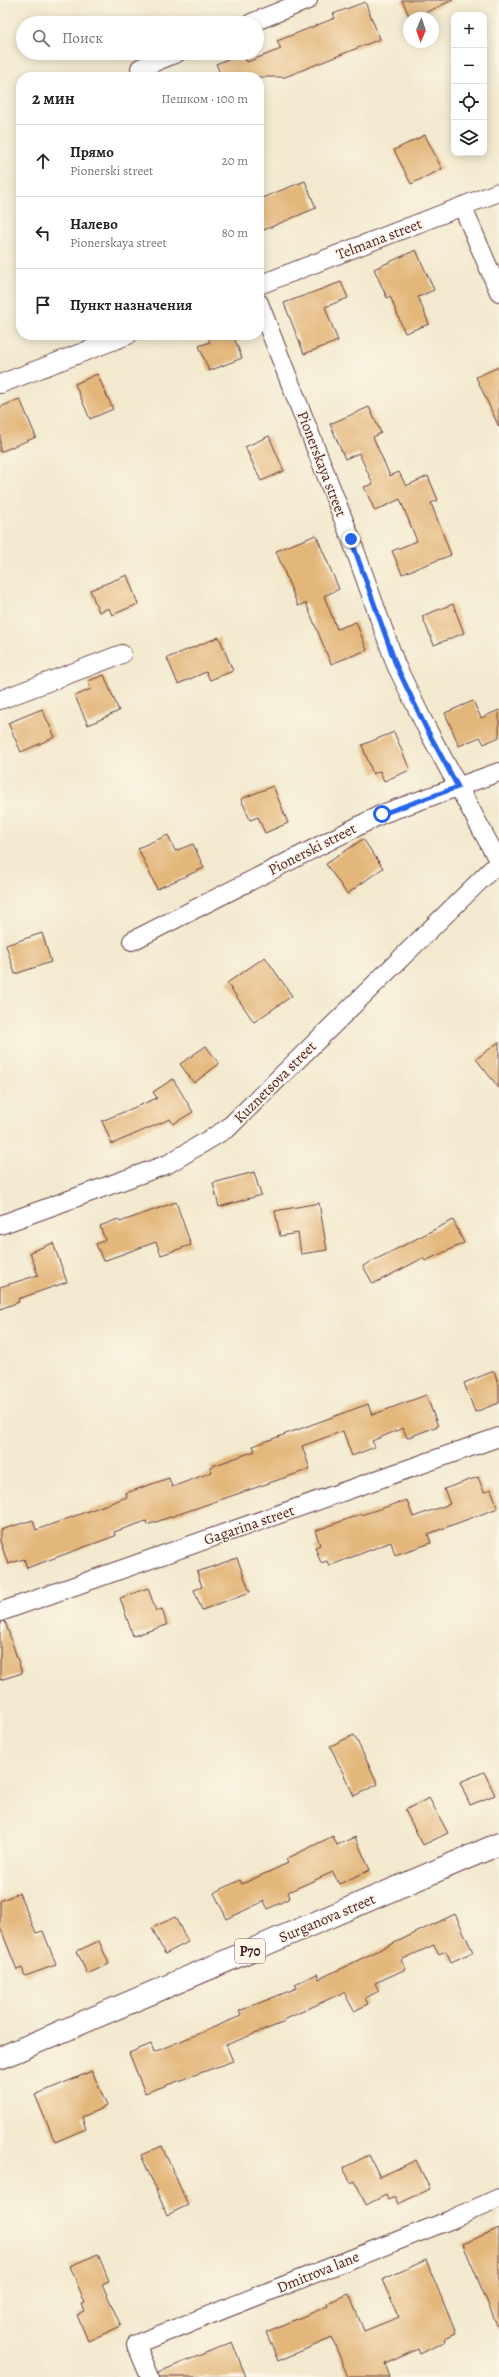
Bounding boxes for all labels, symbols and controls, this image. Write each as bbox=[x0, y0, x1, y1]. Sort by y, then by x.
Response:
north arrow bbox=[403, 12, 439, 48]
map controls bbox=[451, 12, 487, 156]
button: + bbox=[451, 12, 487, 48]
search box bbox=[16, 16, 264, 60]
icon: search bbox=[30, 27, 52, 49]
text: Поиск bbox=[62, 28, 103, 48]
button: − bbox=[451, 48, 487, 84]
button: locate bbox=[451, 84, 487, 120]
text: 2 мин bbox=[32, 87, 75, 110]
text: Пешком · 100 m bbox=[161, 90, 248, 107]
button: layers bbox=[451, 120, 487, 156]
text: Прямо bbox=[70, 142, 114, 162]
icon: ahead bbox=[32, 150, 54, 172]
text: 20 m bbox=[222, 152, 248, 169]
text: Pionerski street bbox=[70, 162, 153, 179]
street label: Telmana street bbox=[333, 213, 425, 265]
text: Налево bbox=[70, 214, 118, 234]
icon: left bbox=[32, 222, 54, 244]
text: 80 m bbox=[221, 224, 248, 241]
text: Pionerskaya street bbox=[70, 234, 167, 251]
icon: arrive bbox=[32, 294, 54, 316]
text: Пункт назначения bbox=[70, 295, 192, 315]
street label: Pionerskaya street bbox=[293, 408, 351, 520]
route end bbox=[342, 530, 360, 548]
route start bbox=[373, 805, 391, 823]
street label: Pionerski street bbox=[265, 818, 359, 880]
street label: Kuznetsova street bbox=[230, 1036, 321, 1127]
street label: Gagarina street bbox=[201, 1500, 297, 1550]
street label: Surganova street bbox=[276, 1889, 378, 1947]
road number: Р70 bbox=[235, 1939, 265, 1963]
street label: Dmitrova lane bbox=[274, 2246, 362, 2298]

